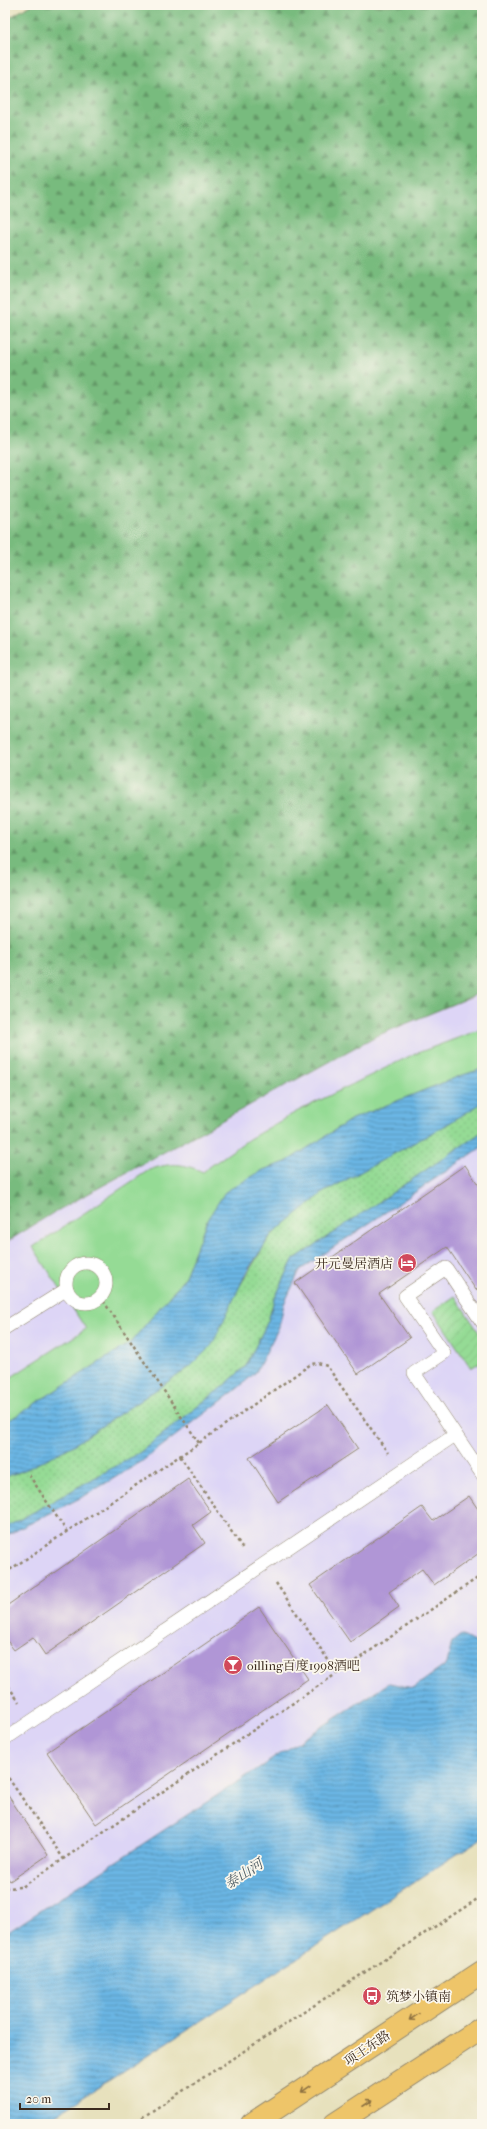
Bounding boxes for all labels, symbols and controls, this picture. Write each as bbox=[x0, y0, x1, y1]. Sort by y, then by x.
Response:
hotel icon: 开元曼居酒店 bbox=[396, 1252, 418, 1274]
place label: 开元曼居酒店 bbox=[315, 1256, 393, 1271]
bar icon: oilling百度1998酒吧 bbox=[222, 1654, 244, 1676]
place label: oilling百度1998酒吧 bbox=[247, 1658, 360, 1673]
water label: 泰山河 bbox=[222, 1854, 269, 1893]
bus stop icon: 筑梦小镇南 bbox=[361, 1985, 383, 2007]
place label: 筑梦小镇南 bbox=[386, 1989, 451, 2004]
one-way arrow bbox=[409, 2013, 420, 2021]
street label: 项王东路 bbox=[341, 2027, 393, 2069]
scale bar bbox=[20, 2085, 109, 2111]
one-way arrow bbox=[300, 2085, 312, 2093]
text: 20 m bbox=[26, 2092, 51, 2106]
one-way arrow bbox=[362, 2098, 373, 2107]

